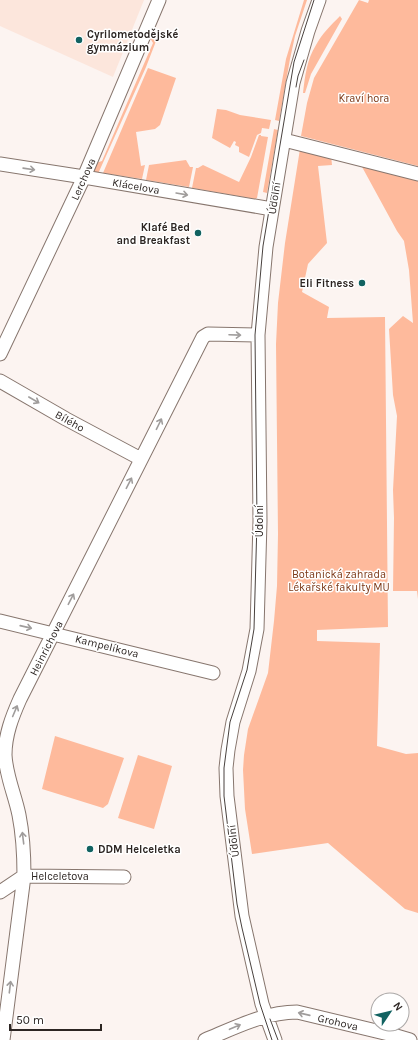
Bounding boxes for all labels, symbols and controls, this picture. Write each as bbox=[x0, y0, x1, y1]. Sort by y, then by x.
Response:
place label: Cyrilometodějské gymnázium bbox=[87, 28, 178, 54]
marker: Cyrilometodějské gymnázium bbox=[74, 35, 84, 45]
park label: Kraví hora bbox=[339, 92, 389, 105]
street label: Lerchova bbox=[68, 156, 98, 202]
one-way arrow bbox=[23, 165, 36, 173]
street label: Klácelova bbox=[111, 176, 161, 197]
street label: Údolní bbox=[264, 180, 284, 215]
one-way arrow bbox=[175, 190, 188, 198]
place label: Klafé Bed and Breakfast bbox=[116, 221, 191, 247]
marker: Klafé Bed and Breakfast bbox=[193, 228, 203, 238]
place label: Eli Fitness bbox=[300, 277, 354, 290]
marker: Eli Fitness bbox=[357, 278, 367, 288]
one-way arrow bbox=[228, 331, 241, 338]
one-way arrow bbox=[28, 397, 40, 405]
street label: Bílého bbox=[53, 408, 87, 435]
one-way arrow bbox=[156, 418, 163, 430]
one-way arrow bbox=[126, 477, 133, 489]
street label: Údolní bbox=[251, 504, 266, 537]
park label: Botanická zahrada Lékařské fakulty MU bbox=[288, 568, 390, 594]
one-way arrow bbox=[67, 593, 75, 605]
street label: Heinrichova bbox=[27, 619, 66, 678]
one-way arrow bbox=[20, 623, 33, 631]
street label: Kampelíkova bbox=[74, 632, 140, 661]
one-way arrow bbox=[12, 706, 19, 718]
street label: Údolní bbox=[223, 823, 242, 858]
one-way arrow bbox=[19, 832, 26, 845]
place label: DDM Helceletka bbox=[98, 843, 181, 856]
marker: DDM Helceletka bbox=[85, 844, 95, 854]
street label: Helceletova bbox=[31, 870, 89, 883]
one-way arrow bbox=[6, 981, 14, 994]
north arrow bbox=[370, 992, 410, 1032]
text: N bbox=[390, 1000, 405, 1014]
scale bar bbox=[10, 1006, 101, 1032]
one-way arrow bbox=[298, 1009, 311, 1017]
street label: Grohova bbox=[316, 1012, 359, 1033]
text: 50 m bbox=[16, 1013, 44, 1027]
one-way arrow bbox=[229, 1023, 241, 1031]

